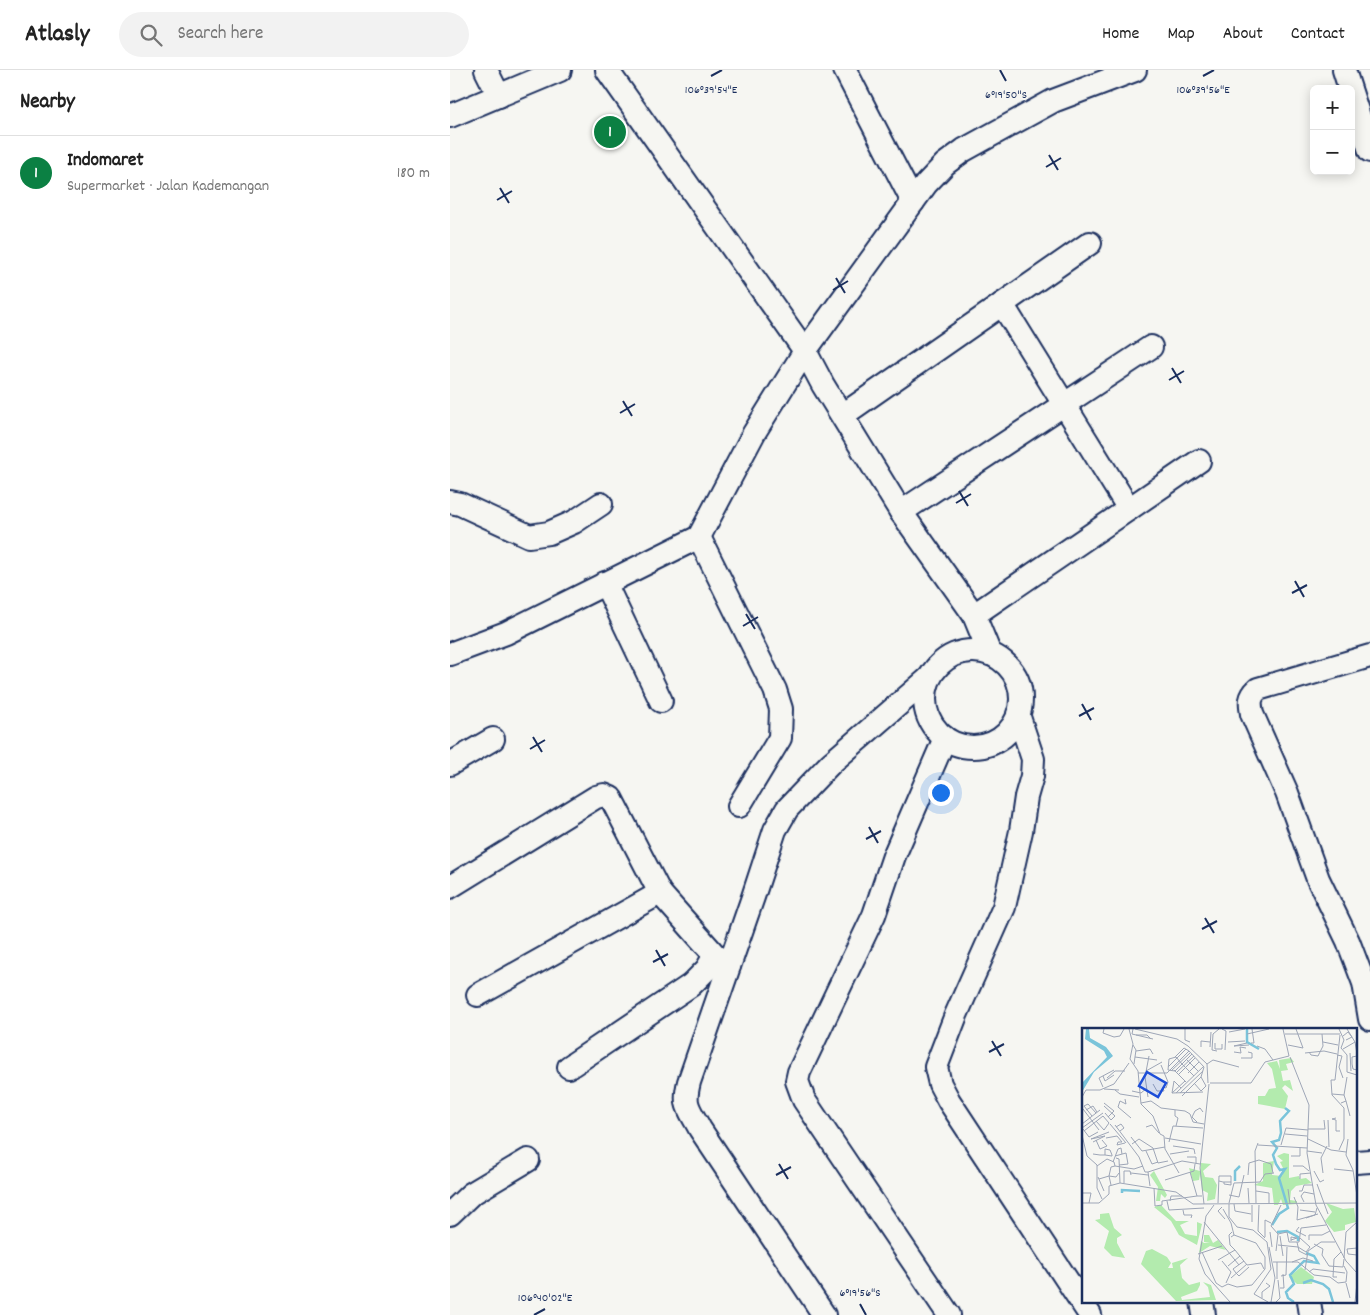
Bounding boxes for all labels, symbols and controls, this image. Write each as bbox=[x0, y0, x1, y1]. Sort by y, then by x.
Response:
search box bbox=[119, 12, 469, 57]
text: Atlasly bbox=[25, 18, 89, 52]
icon: search bbox=[137, 21, 165, 49]
text: Search here bbox=[177, 21, 263, 48]
text: Home bbox=[1102, 22, 1139, 47]
text: Map bbox=[1167, 22, 1195, 47]
text: About bbox=[1223, 22, 1263, 47]
text: Contact bbox=[1291, 22, 1345, 47]
text: 106°39'54"E bbox=[685, 82, 738, 99]
text: 106°39'56"E bbox=[1176, 82, 1230, 99]
map controls bbox=[1310, 85, 1355, 175]
button: + bbox=[1310, 85, 1355, 130]
text: 6°19'50"S bbox=[985, 87, 1027, 104]
text: Nearby bbox=[20, 88, 75, 118]
pin: 1 bbox=[594, 113, 626, 151]
button: − bbox=[1310, 130, 1355, 175]
text: Indomaret bbox=[67, 148, 143, 175]
text: 1 bbox=[34, 162, 38, 185]
text: 180 m bbox=[397, 162, 430, 185]
text: Supermarket · Jalan Kademangan bbox=[67, 175, 269, 198]
your location bbox=[928, 780, 954, 806]
inset map bbox=[1082, 1028, 1358, 1302]
text: 6°19'56"S bbox=[839, 1285, 881, 1302]
text: 106°40'02"E bbox=[518, 1290, 573, 1307]

